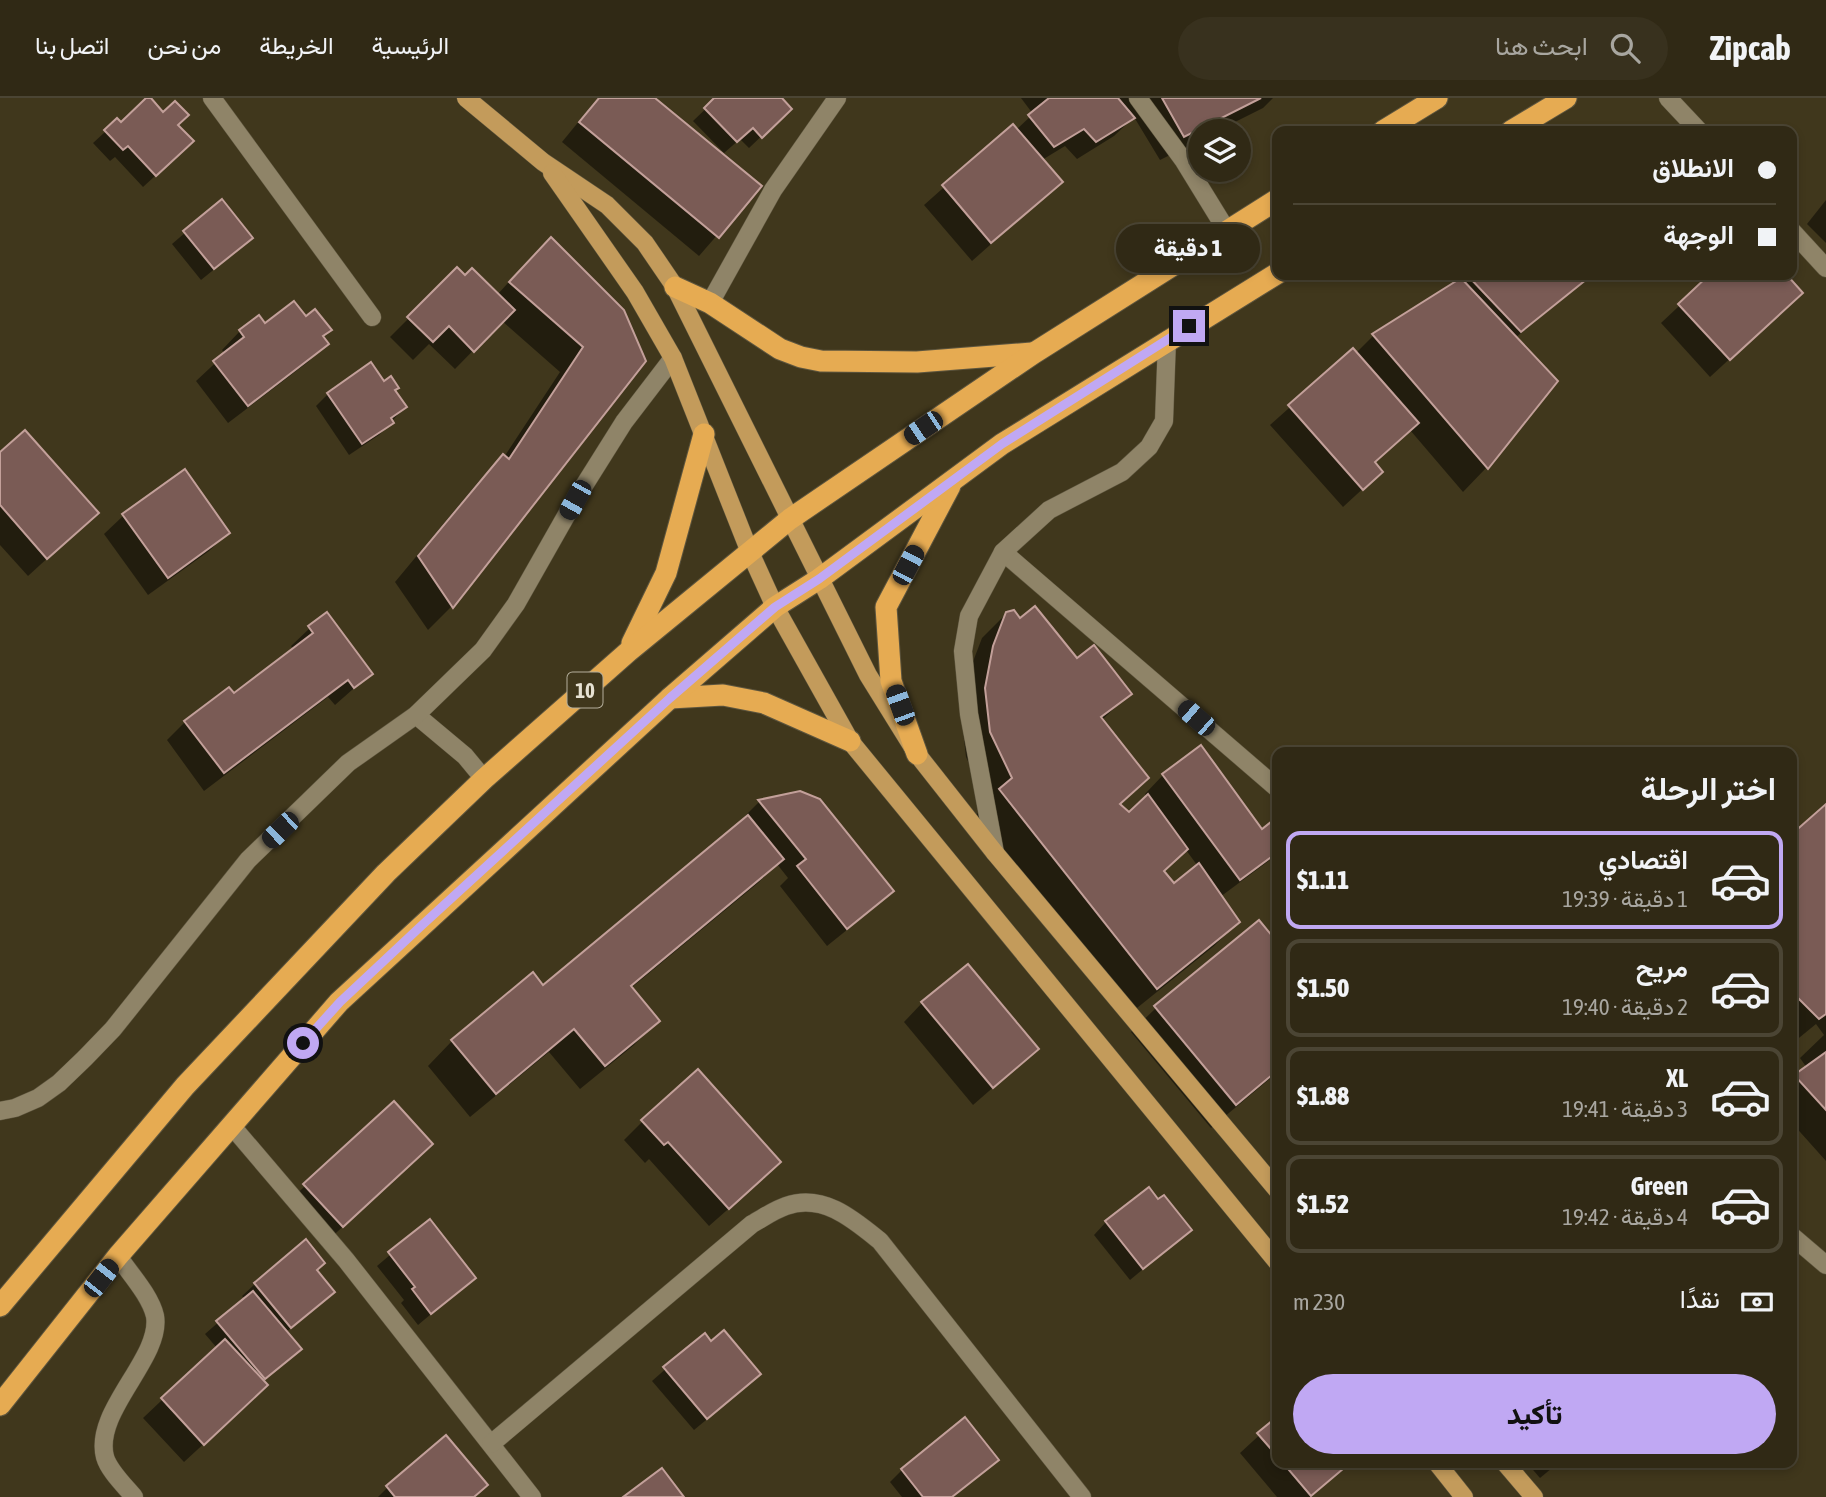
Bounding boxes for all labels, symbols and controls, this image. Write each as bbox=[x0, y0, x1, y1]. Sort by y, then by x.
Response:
search box bbox=[1178, 17, 1668, 80]
icon: search bbox=[1606, 29, 1644, 67]
text: Zipcab bbox=[1710, 29, 1791, 67]
text: ابحث هنا bbox=[1495, 31, 1588, 61]
text: اتصل بنا bbox=[35, 32, 109, 59]
text: من نحن bbox=[147, 32, 221, 59]
text: الخريطة bbox=[259, 32, 334, 59]
text: الرئيسية bbox=[372, 32, 449, 59]
map controls bbox=[1188, 119, 1251, 182]
button: layers bbox=[1188, 119, 1251, 182]
text: الانطلاق bbox=[1652, 153, 1734, 183]
text: الوجهة bbox=[1663, 220, 1734, 250]
callout: 1 دقيقة bbox=[1117, 224, 1261, 274]
text: 1 دقيقة bbox=[1154, 235, 1222, 261]
route end bbox=[1173, 310, 1205, 342]
car bbox=[900, 408, 947, 448]
car bbox=[556, 477, 595, 523]
car bbox=[889, 542, 928, 588]
road number: 10 bbox=[568, 672, 602, 708]
car bbox=[883, 682, 918, 728]
car bbox=[1174, 696, 1219, 740]
text: اختر الرحلة bbox=[1640, 770, 1776, 807]
car bbox=[258, 808, 303, 852]
text: اقتصادي bbox=[1599, 845, 1688, 875]
icon: car bbox=[1709, 849, 1772, 912]
text: $1.11 bbox=[1297, 865, 1349, 895]
text: 1 دقيقة · 19:39 bbox=[1562, 886, 1688, 912]
text: مريح bbox=[1636, 953, 1688, 983]
icon: car bbox=[1709, 957, 1772, 1020]
text: $1.50 bbox=[1297, 973, 1349, 1003]
text: 2 دقيقة · 19:40 bbox=[1562, 994, 1688, 1020]
route start bbox=[287, 1027, 319, 1059]
text: XL bbox=[1666, 1063, 1688, 1093]
icon: car bbox=[1709, 1065, 1772, 1128]
text: $1.88 bbox=[1297, 1081, 1349, 1111]
text: 3 دقيقة · 19:41 bbox=[1562, 1096, 1688, 1122]
text: Green bbox=[1630, 1171, 1688, 1201]
icon: car bbox=[1709, 1173, 1772, 1236]
text: $1.52 bbox=[1297, 1189, 1349, 1219]
text: 4 دقيقة · 19:42 bbox=[1562, 1204, 1688, 1230]
car bbox=[80, 1255, 123, 1301]
icon: cash bbox=[1738, 1283, 1776, 1321]
text: نقدًا bbox=[1680, 1284, 1720, 1314]
text: 230 m bbox=[1293, 1289, 1345, 1315]
button: تأكيد bbox=[1293, 1374, 1776, 1454]

